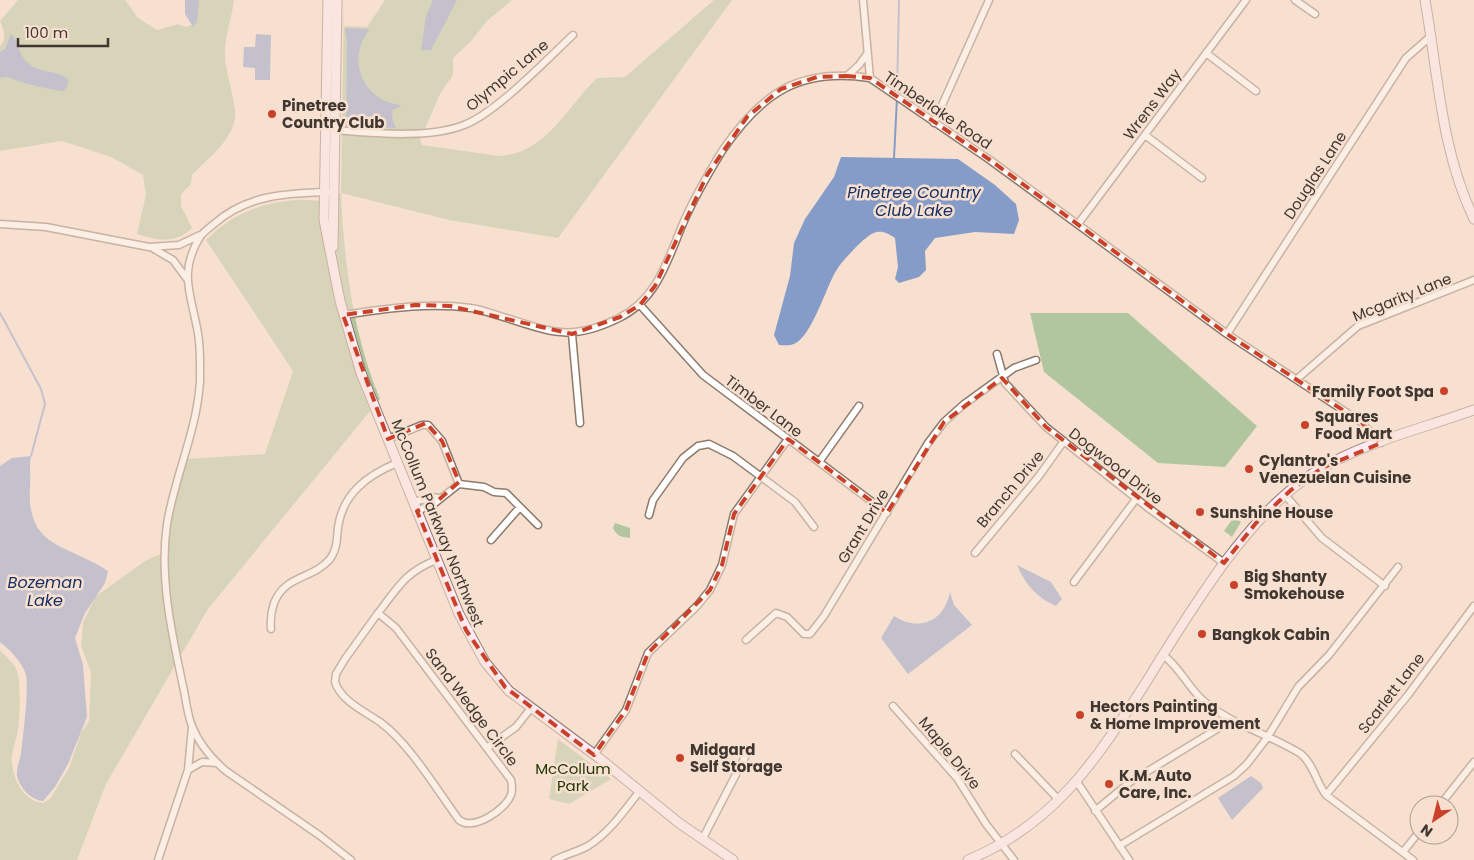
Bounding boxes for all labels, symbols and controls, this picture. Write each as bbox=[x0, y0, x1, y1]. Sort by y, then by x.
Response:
scale bar bbox=[18, 15, 108, 47]
text: 100 m bbox=[25, 22, 68, 43]
street label: Olympic Lane bbox=[461, 34, 553, 116]
street label: Wrens Way bbox=[1118, 64, 1186, 144]
street label: Timberlake Road bbox=[880, 66, 996, 154]
place label: Pinetree Country Club bbox=[282, 95, 385, 133]
marker: Pinetree Country Club bbox=[266, 108, 278, 120]
street label: Douglas Lane bbox=[1279, 127, 1351, 223]
water label: Pinetree Country Club Lake bbox=[847, 181, 982, 222]
street label: Mcgarity Lane bbox=[1349, 268, 1455, 326]
street label: Timber Lane bbox=[721, 370, 807, 442]
place label: Family Foot Spa bbox=[1312, 381, 1434, 402]
marker: Family Foot Spa bbox=[1438, 385, 1450, 397]
place label: Squares Food Mart bbox=[1315, 406, 1392, 444]
street label: McCollum Parkway Northwest bbox=[387, 416, 489, 630]
marker: Squares Food Mart bbox=[1299, 419, 1311, 431]
street label: Dogwood Drive bbox=[1065, 423, 1167, 509]
street label: Branch Drive bbox=[971, 446, 1049, 532]
place label: Cylantro's Venezuelan Cuisine bbox=[1259, 450, 1411, 488]
marker: Cylantro's Venezuelan Cuisine bbox=[1243, 463, 1255, 475]
street label: Grant Drive bbox=[832, 485, 894, 567]
place label: Sunshine House bbox=[1210, 502, 1333, 523]
marker: Sunshine House bbox=[1194, 506, 1206, 518]
place label: Big Shanty Smokehouse bbox=[1244, 566, 1345, 604]
water label: Bozeman Lake bbox=[8, 571, 82, 612]
marker: Big Shanty Smokehouse bbox=[1228, 579, 1240, 591]
place label: Bangkok Cabin bbox=[1212, 624, 1330, 645]
marker: Bangkok Cabin bbox=[1196, 628, 1208, 640]
street label: Sand Wedge Circle bbox=[421, 644, 523, 770]
street label: Scarlett Lane bbox=[1353, 648, 1429, 738]
place label: Hectors Painting & Home Improvement bbox=[1090, 696, 1260, 734]
marker: Hectors Painting & Home Improvement bbox=[1074, 709, 1086, 721]
street label: Maple Drive bbox=[914, 712, 986, 794]
place label: Midgard Self Storage bbox=[690, 739, 782, 777]
marker: Midgard Self Storage bbox=[674, 752, 686, 764]
park label: McCollum Park bbox=[535, 758, 611, 796]
place label: K.M. Auto Care, Inc. bbox=[1119, 765, 1192, 803]
marker: K.M. Auto Care, Inc. bbox=[1103, 778, 1115, 790]
north arrow bbox=[1409, 795, 1459, 845]
text: N bbox=[1416, 819, 1437, 842]

